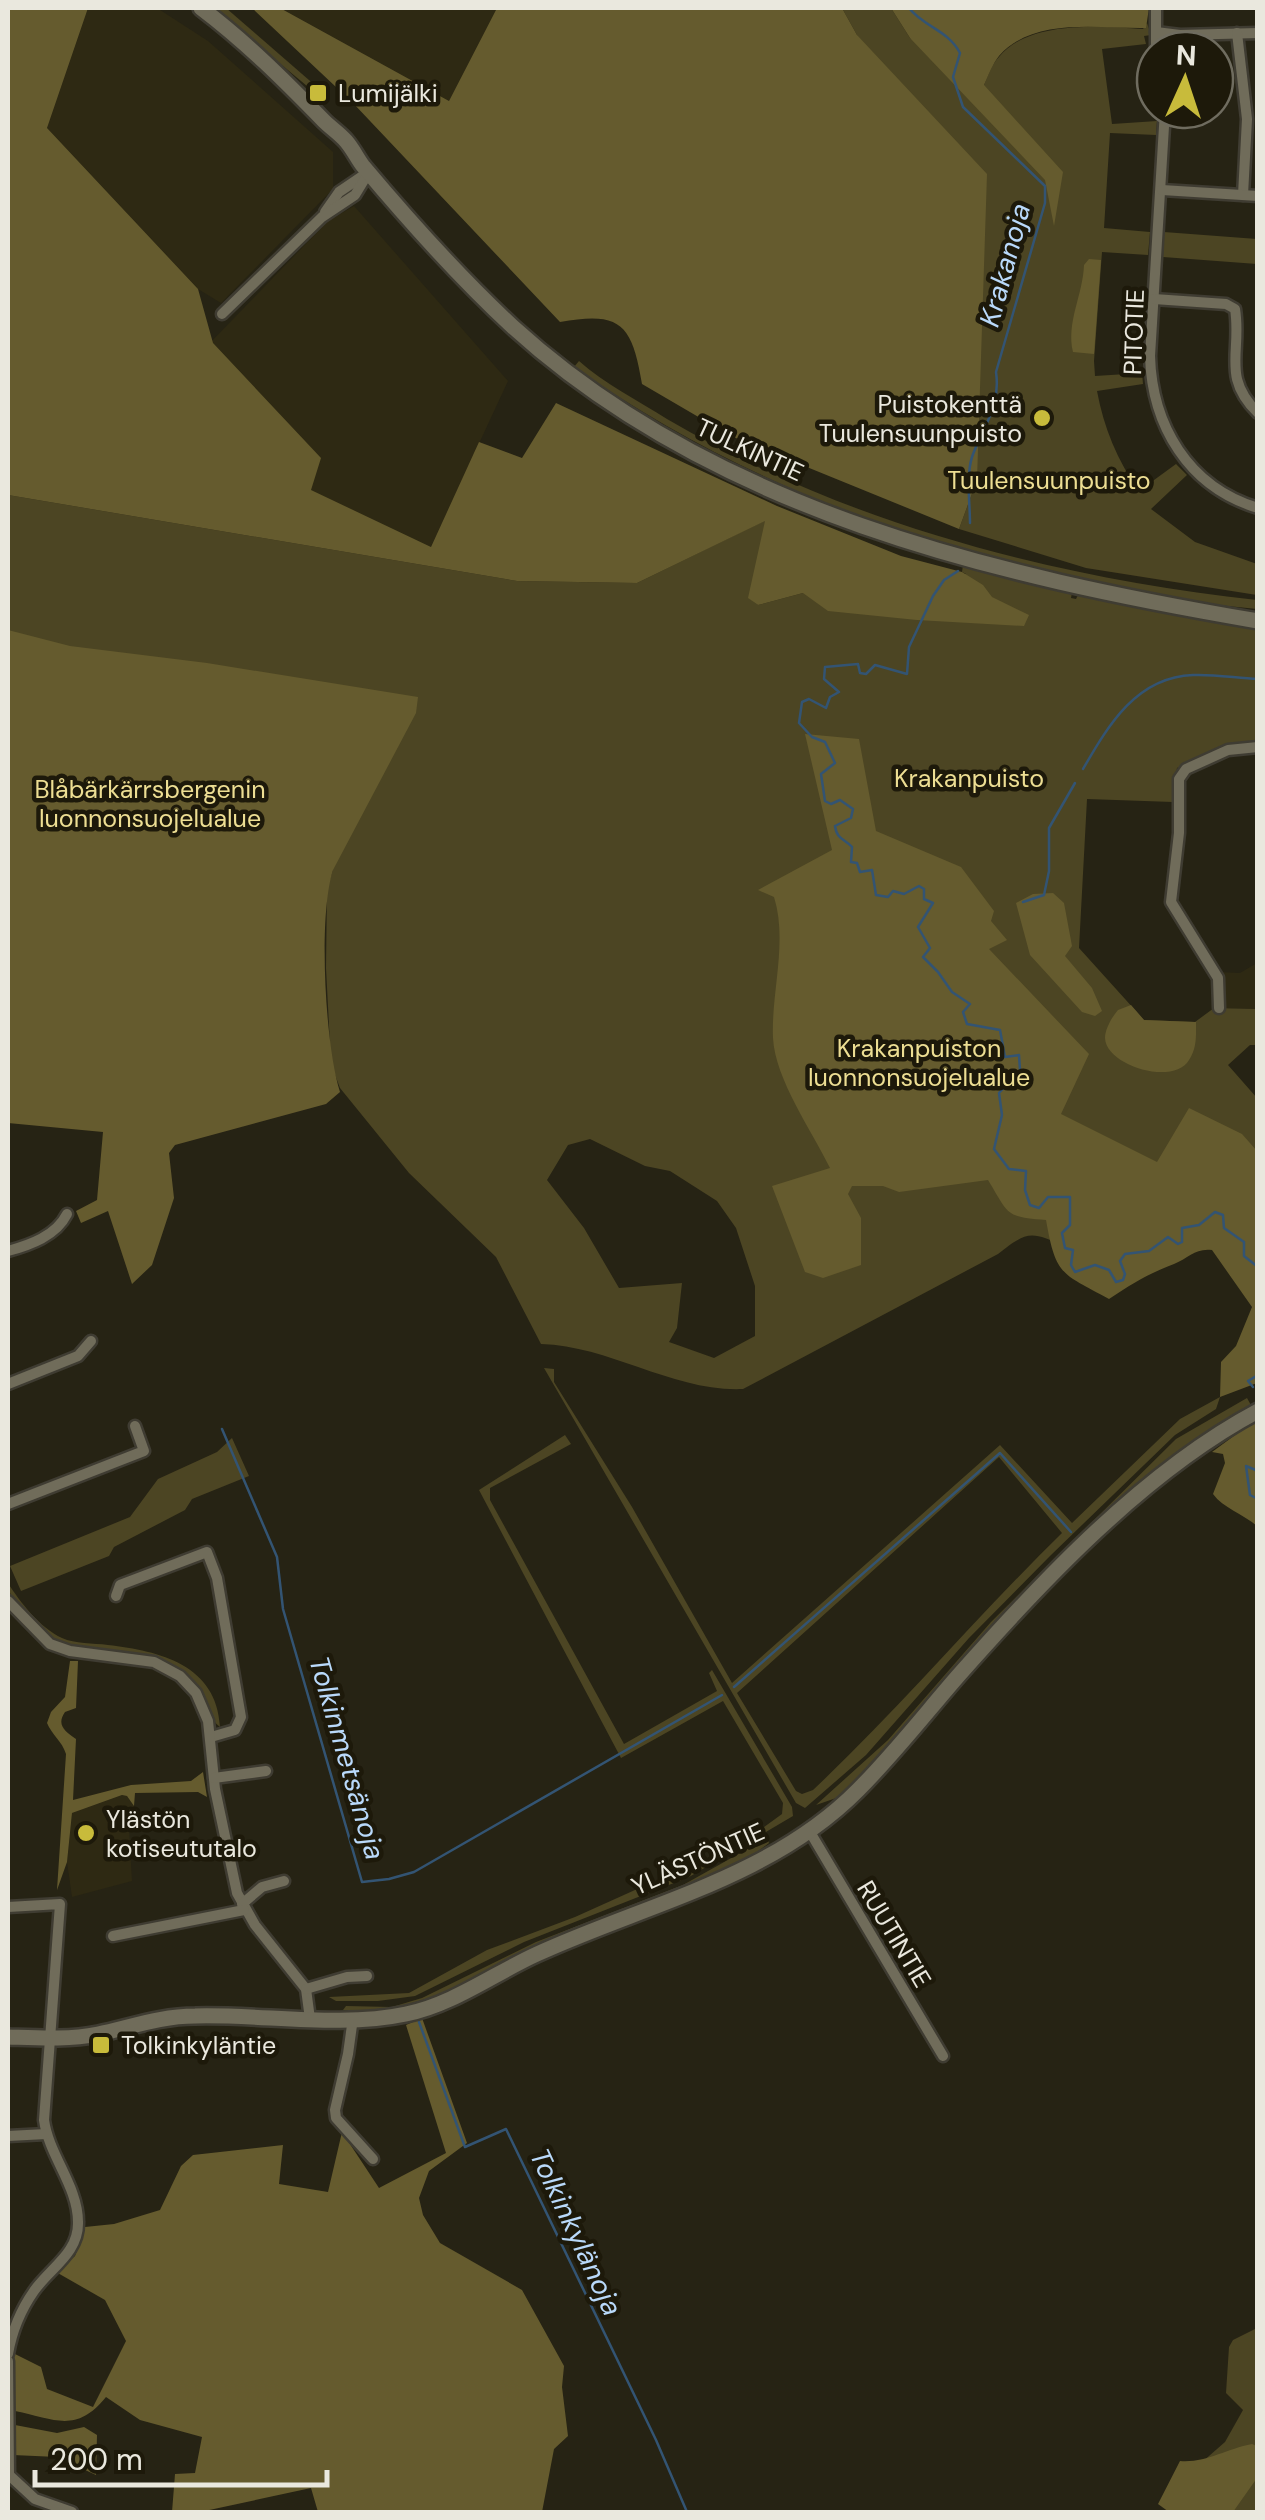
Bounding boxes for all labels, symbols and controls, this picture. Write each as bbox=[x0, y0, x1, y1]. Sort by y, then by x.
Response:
north arrow bbox=[1135, 30, 1235, 130]
text: N bbox=[1175, 37, 1197, 75]
place label: Lumijälki bbox=[338, 77, 438, 110]
marker: Lumijälki bbox=[307, 82, 329, 104]
water label: Krakanoja bbox=[971, 199, 1039, 331]
street label: PITOTIE bbox=[1116, 288, 1152, 376]
place label: Puistokenttä Tuulensuunpuisto bbox=[819, 388, 1022, 450]
marker: Puistokenttä Tuulensuunpuisto bbox=[1031, 407, 1053, 429]
street label: TULKINTIE bbox=[691, 411, 809, 489]
park label: Tuulensuunpuisto bbox=[947, 464, 1151, 497]
park label: Krakanpuisto bbox=[894, 762, 1044, 795]
park label: Blåbärkärrsbergenin luonnonsuojelualue bbox=[34, 773, 266, 835]
park label: Krakanpuiston luonnonsuojelualue bbox=[808, 1032, 1030, 1094]
water label: Tolkinmetsänoja bbox=[300, 1652, 394, 1864]
place label: Ylästön kotiseututalo bbox=[106, 1803, 257, 1865]
street label: YLÄSTÖNTIE bbox=[626, 1815, 770, 1903]
marker: Ylästön kotiseututalo bbox=[75, 1822, 97, 1844]
street label: RUUTINTIE bbox=[849, 1875, 939, 1993]
place label: Tolkinkyläntie bbox=[121, 2029, 276, 2062]
marker: Tolkinkyläntie bbox=[90, 2034, 112, 2056]
water label: Tolkinkylänoja bbox=[521, 2142, 631, 2322]
scale bar bbox=[35, 2425, 328, 2487]
text: 200 m bbox=[50, 2440, 143, 2479]

